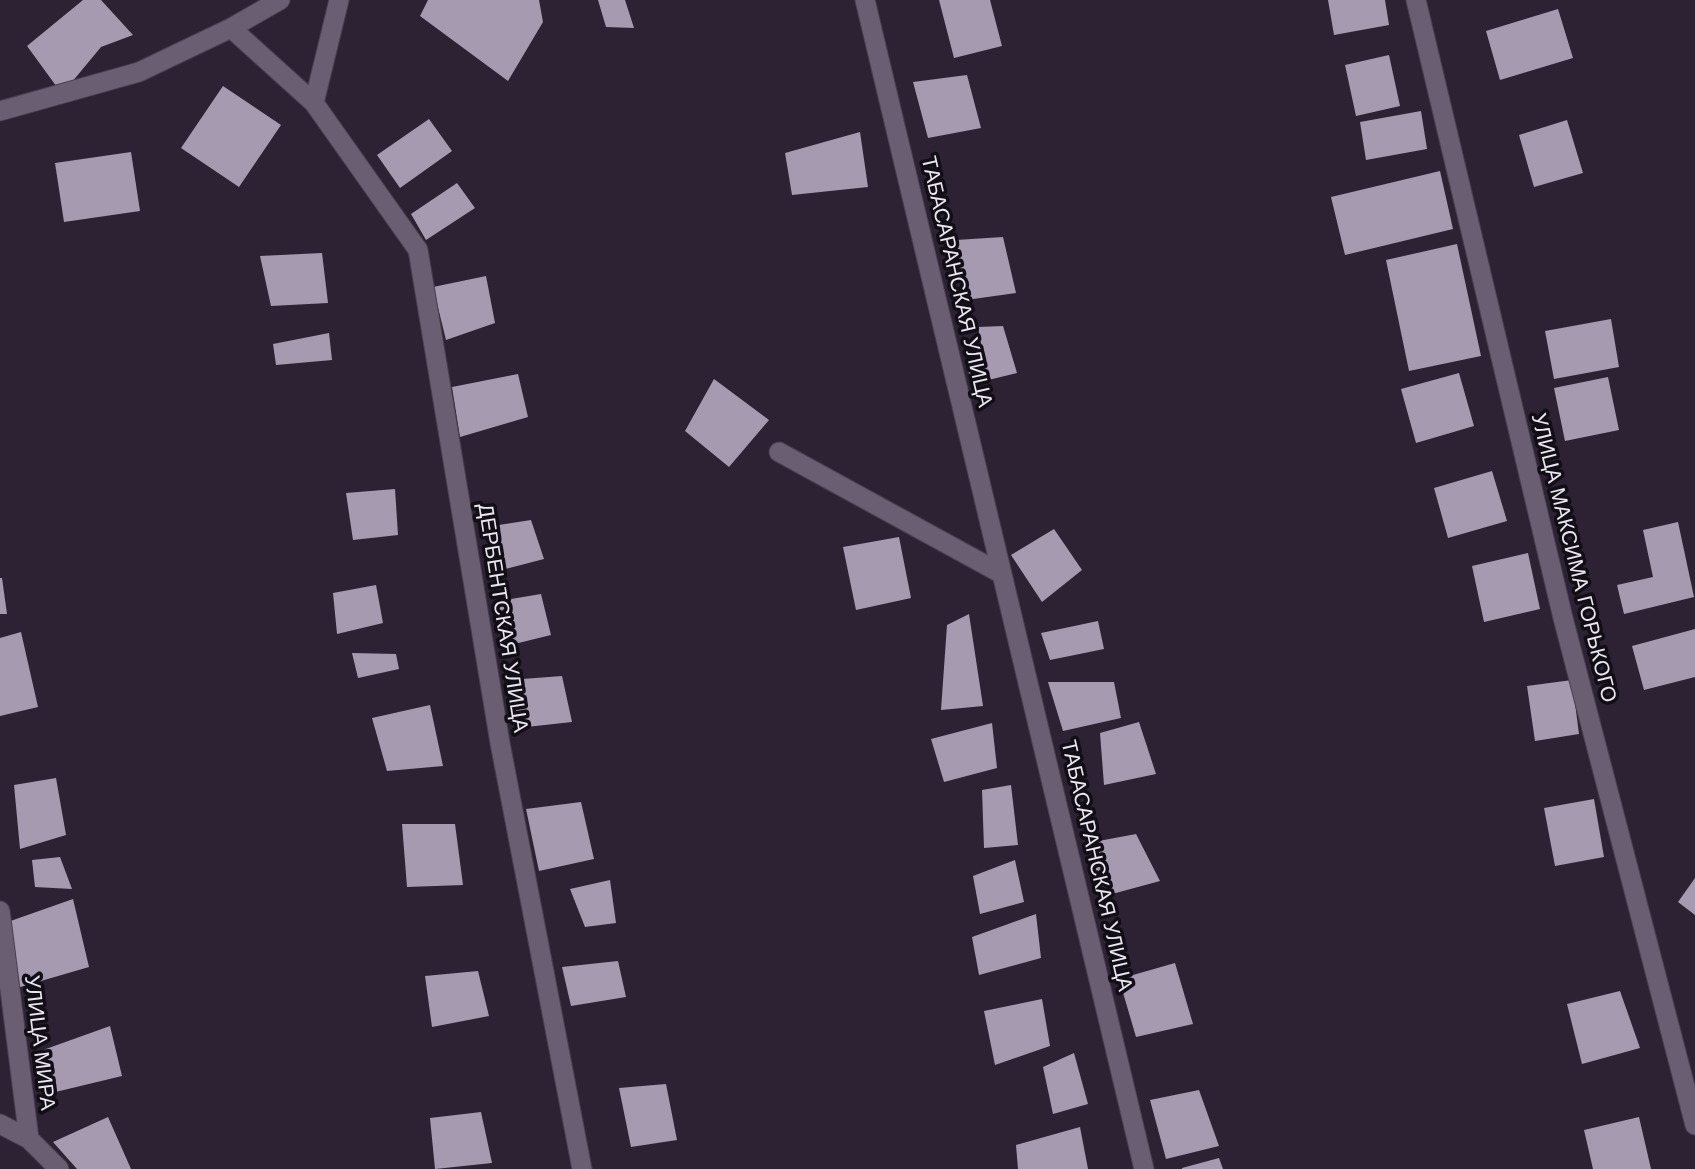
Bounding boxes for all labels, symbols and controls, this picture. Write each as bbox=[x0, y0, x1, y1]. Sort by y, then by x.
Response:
street label: ТАБАСАРАНСКАЯ УЛИЦА bbox=[915, 154, 997, 410]
street label: УЛИЦА МАКСИМА ГОРЬКОГО bbox=[1525, 411, 1621, 705]
street label: ДЕРБЕНТСКАЯ УЛИЦА bbox=[471, 502, 533, 734]
street label: ТАБАСАРАНСКАЯ УЛИЦА bbox=[1055, 738, 1137, 994]
street label: УЛИЦА МИРА bbox=[18, 974, 60, 1112]

